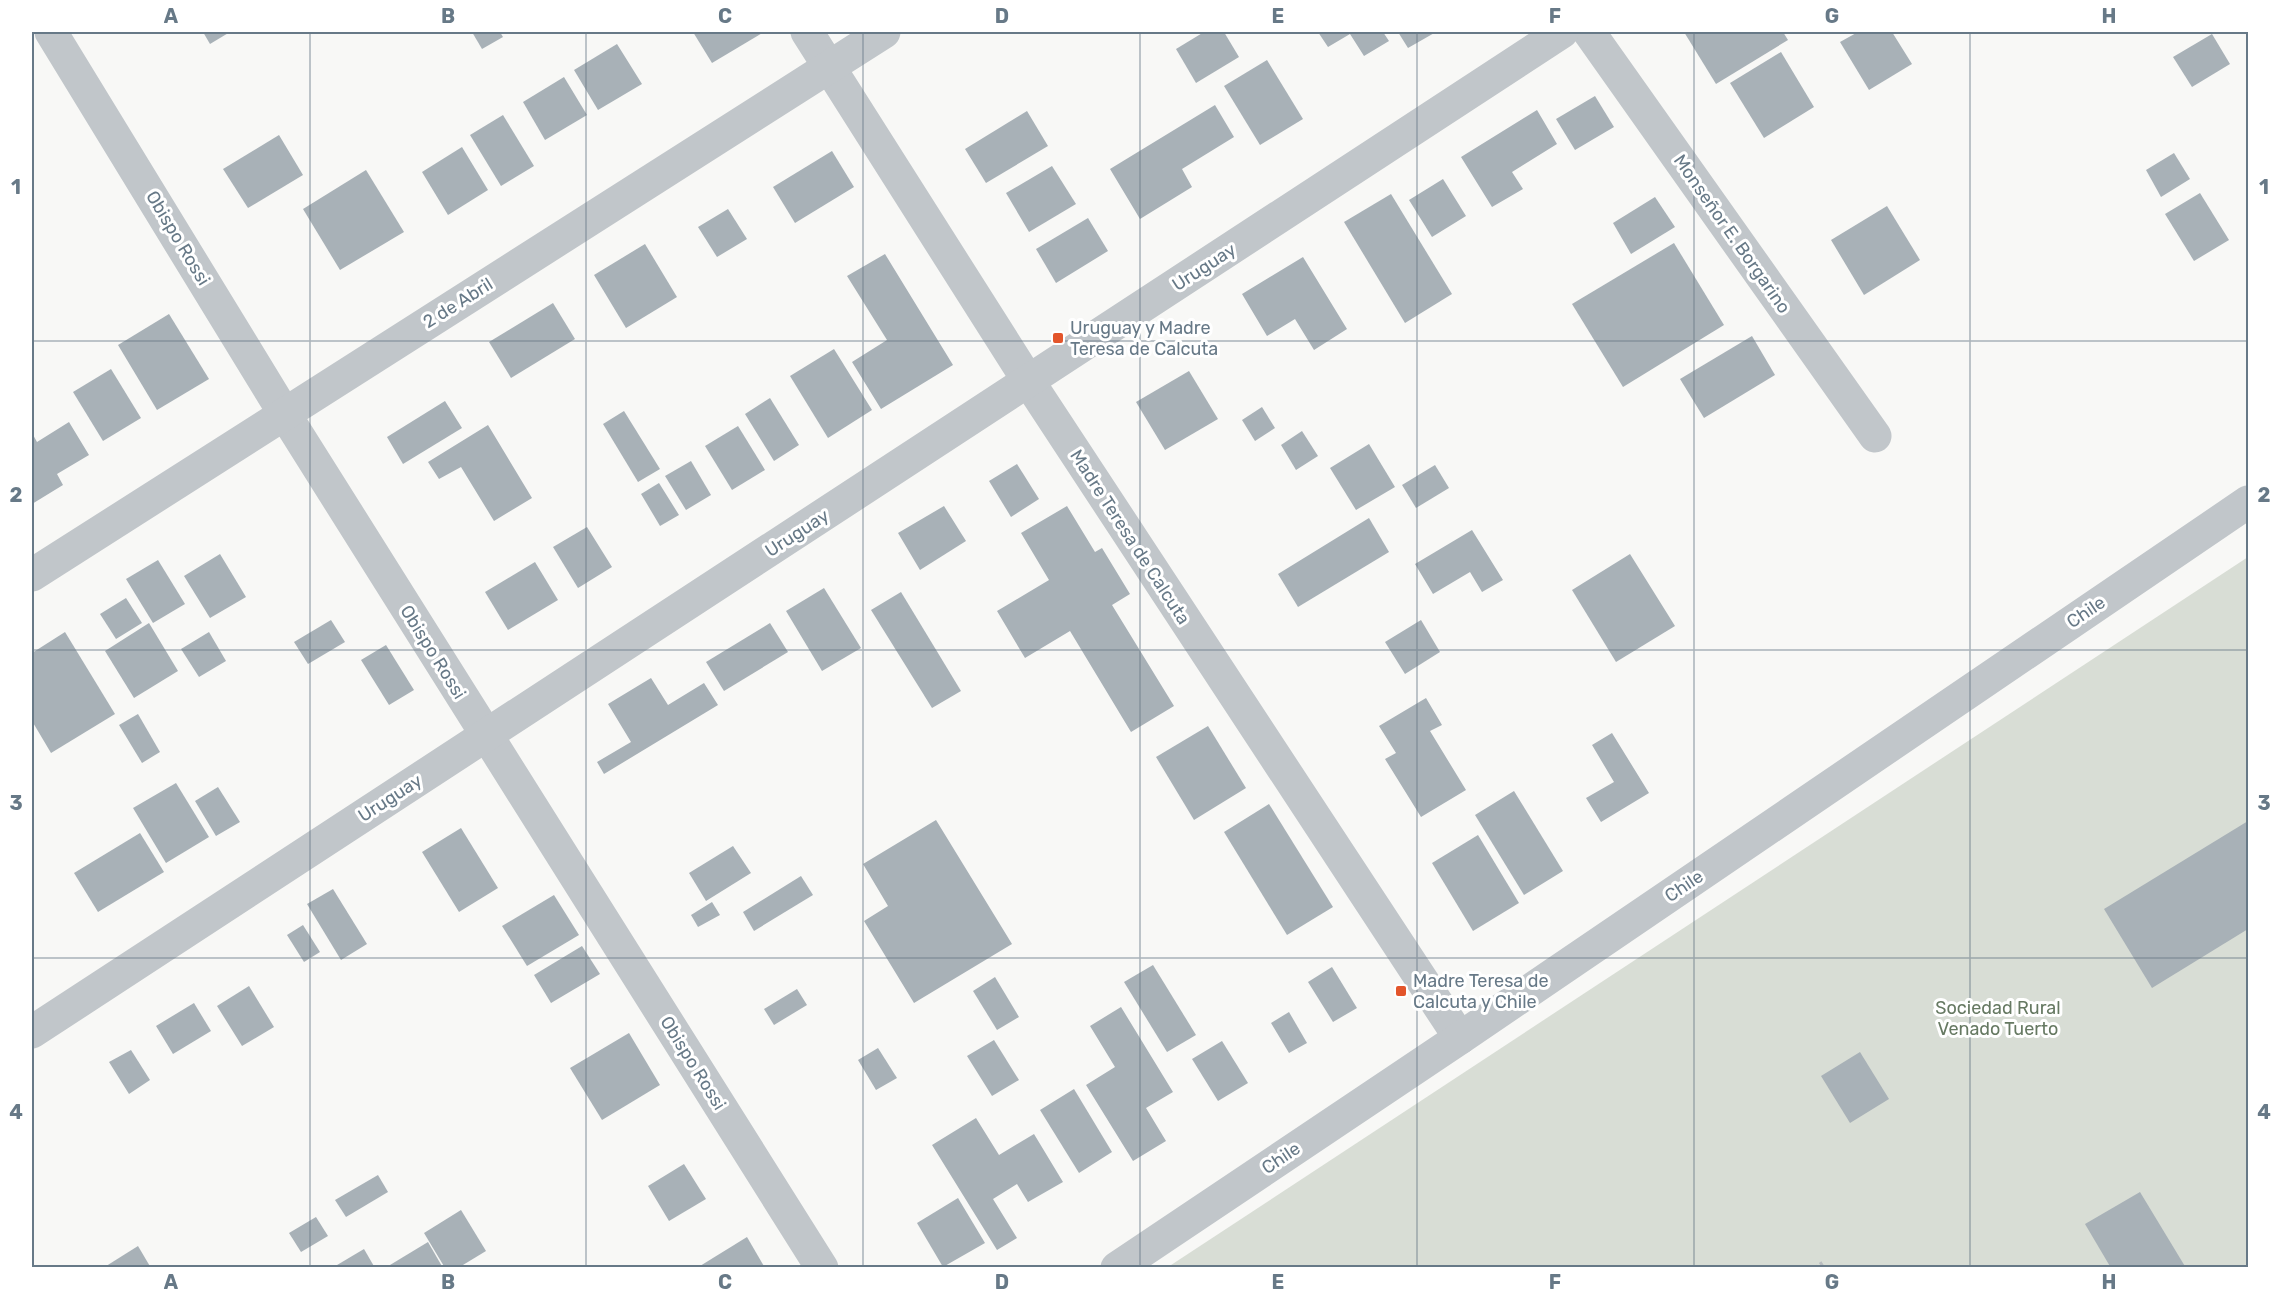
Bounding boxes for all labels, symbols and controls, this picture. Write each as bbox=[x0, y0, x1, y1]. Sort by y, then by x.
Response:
text: A bbox=[164, 4, 179, 28]
text: B bbox=[441, 4, 455, 28]
text: C bbox=[718, 4, 732, 28]
text: D bbox=[995, 4, 1009, 28]
text: E bbox=[1272, 4, 1284, 28]
text: F bbox=[1549, 4, 1561, 28]
text: G bbox=[1825, 4, 1839, 28]
text: H bbox=[2102, 4, 2116, 28]
street label: Monseñor E. Borgarino bbox=[1669, 150, 1795, 318]
text: 1 bbox=[11, 175, 21, 199]
text: 1 bbox=[2259, 175, 2269, 199]
street label: Obispo Rossi bbox=[141, 187, 215, 289]
street label: Uruguay bbox=[1168, 238, 1240, 296]
street label: 2 de Abril bbox=[419, 273, 497, 333]
place label: Uruguay y Madre Teresa de Calcuta bbox=[1070, 317, 1218, 360]
marker: Uruguay y Madre Teresa de Calcuta bbox=[1051, 331, 1065, 345]
street label: Madre Teresa de Calcuta bbox=[1065, 445, 1195, 629]
text: 2 bbox=[10, 483, 23, 507]
text: 2 bbox=[2258, 483, 2271, 507]
street label: Uruguay bbox=[761, 504, 833, 562]
street label: Chile bbox=[2063, 591, 2109, 633]
street label: Obispo Rossi bbox=[395, 601, 471, 703]
street label: Uruguay bbox=[354, 769, 426, 827]
text: 3 bbox=[9, 791, 23, 815]
text: 3 bbox=[2257, 791, 2271, 815]
street label: Chile bbox=[1661, 865, 1707, 907]
place label: Madre Teresa de Calcuta y Chile bbox=[1413, 970, 1548, 1013]
marker: Madre Teresa de Calcuta y Chile bbox=[1394, 984, 1408, 998]
park label: Sociedad Rural Venado Tuerto bbox=[1935, 997, 2061, 1040]
street label: Obispo Rossi bbox=[655, 1012, 731, 1114]
text: 4 bbox=[9, 1100, 23, 1124]
text: 4 bbox=[2257, 1100, 2271, 1124]
street label: Chile bbox=[1258, 1137, 1304, 1179]
text: A bbox=[164, 1270, 179, 1294]
text: B bbox=[441, 1270, 455, 1294]
text: C bbox=[718, 1270, 732, 1294]
text: D bbox=[995, 1270, 1009, 1294]
text: E bbox=[1272, 1270, 1284, 1294]
text: F bbox=[1549, 1270, 1561, 1294]
text: G bbox=[1825, 1270, 1839, 1294]
text: H bbox=[2102, 1270, 2116, 1294]

